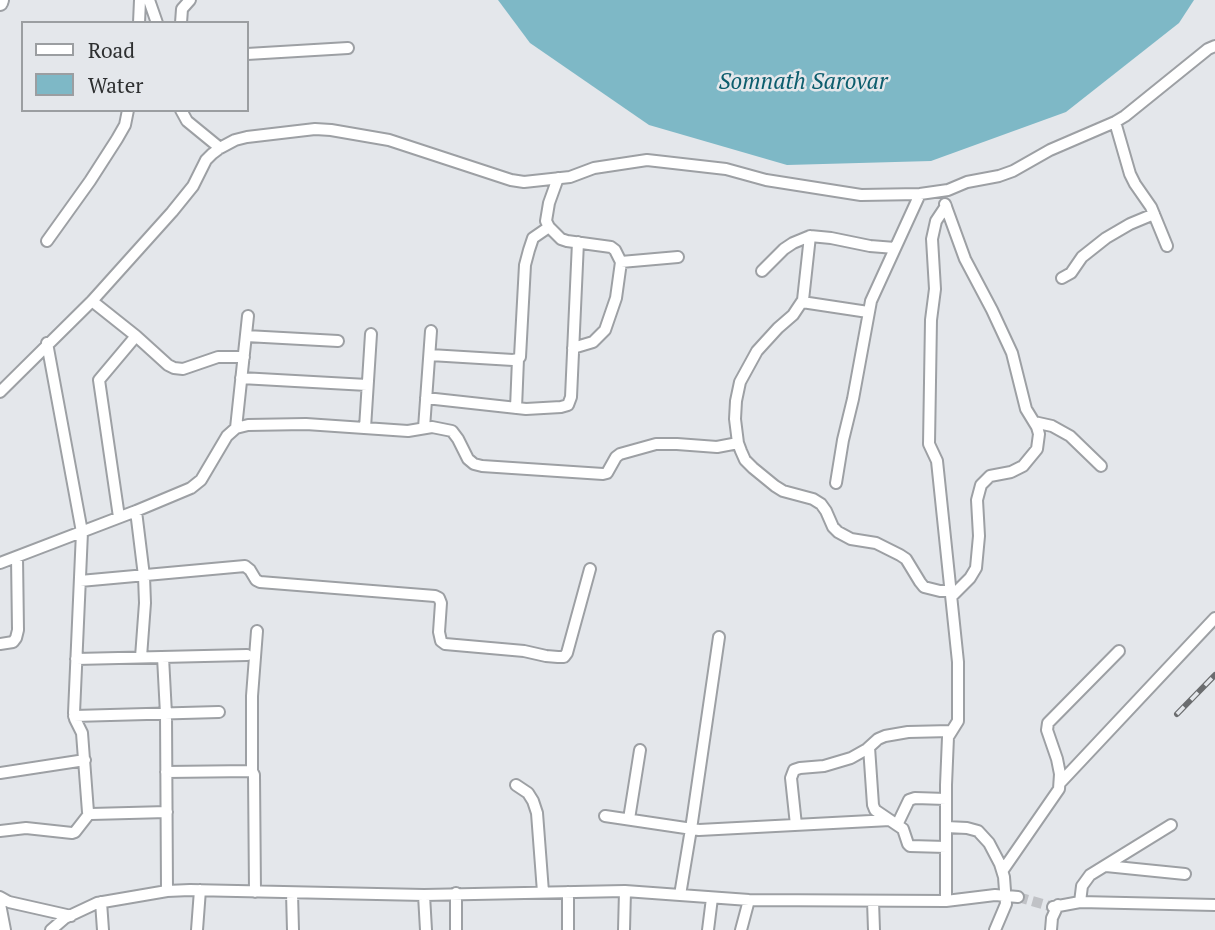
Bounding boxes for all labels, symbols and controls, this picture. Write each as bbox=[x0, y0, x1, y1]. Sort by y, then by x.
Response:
legend bbox=[21, 21, 248, 112]
text: Road bbox=[88, 36, 135, 64]
water label: Somnath Sarovar bbox=[718, 68, 888, 96]
text: Water bbox=[88, 71, 143, 99]

